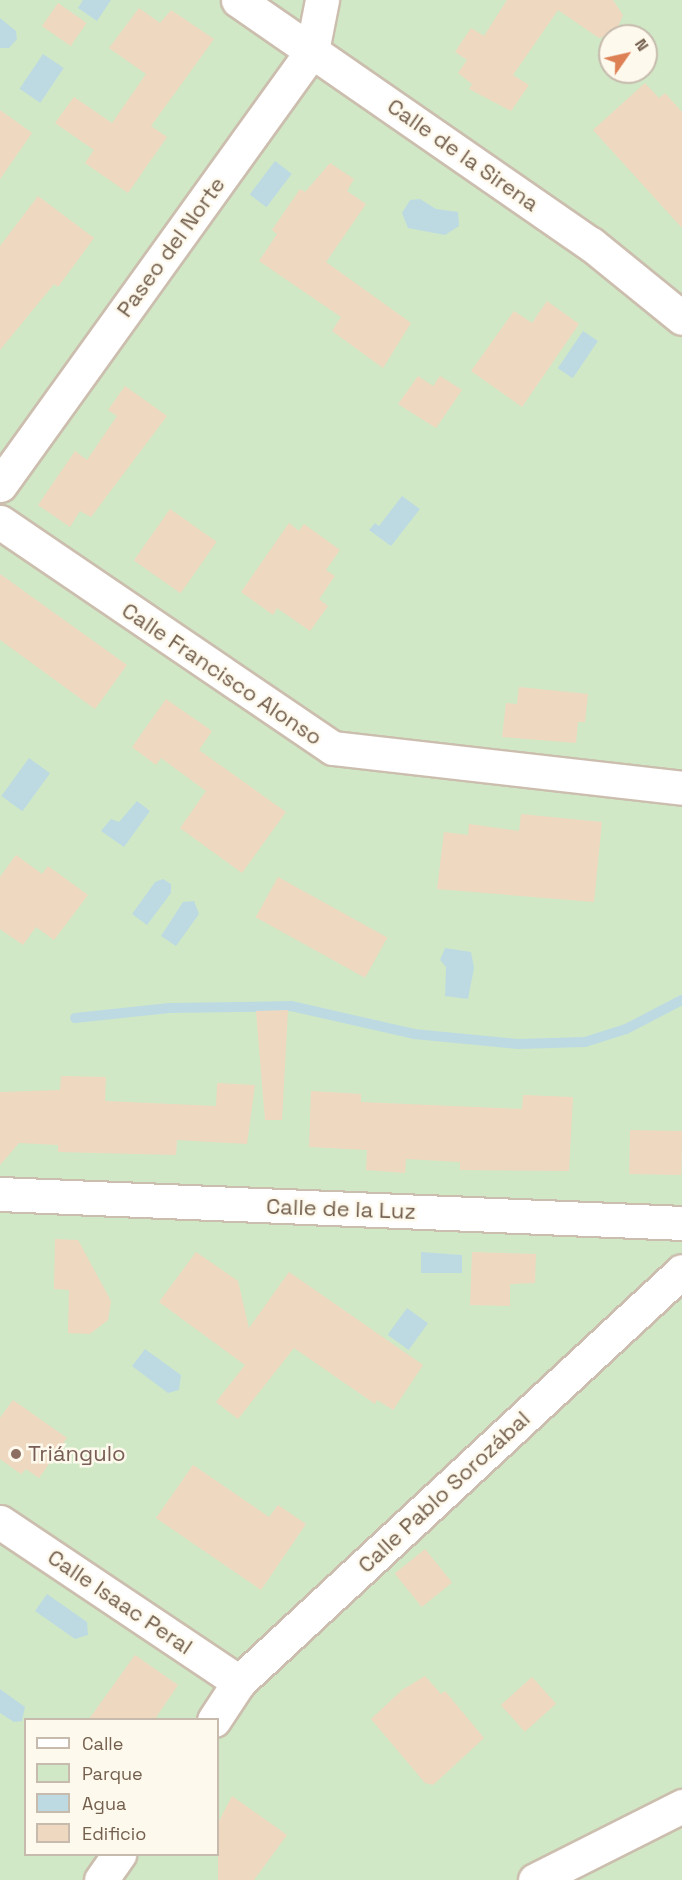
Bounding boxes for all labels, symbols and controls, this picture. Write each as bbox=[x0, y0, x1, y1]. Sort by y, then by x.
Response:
north arrow bbox=[598, 24, 658, 84]
text: N bbox=[630, 34, 653, 55]
street label: Calle de la Sirena bbox=[382, 93, 544, 217]
street label: Paseo del Norte bbox=[111, 172, 231, 322]
street label: Calle Francisco Alonso bbox=[117, 597, 327, 751]
street label: Calle de la Luz bbox=[266, 1193, 416, 1225]
street label: Calle Pablo Sorozábal bbox=[353, 1406, 535, 1578]
place label: Triángulo bbox=[28, 1441, 126, 1467]
marker: Triángulo bbox=[9, 1447, 23, 1461]
street label: Calle Isaac Peral bbox=[43, 1544, 197, 1660]
legend bbox=[24, 1718, 219, 1856]
text: Calle bbox=[82, 1732, 123, 1755]
text: Parque bbox=[82, 1762, 143, 1785]
text: Agua bbox=[82, 1792, 126, 1815]
text: Edificio bbox=[82, 1822, 146, 1845]

